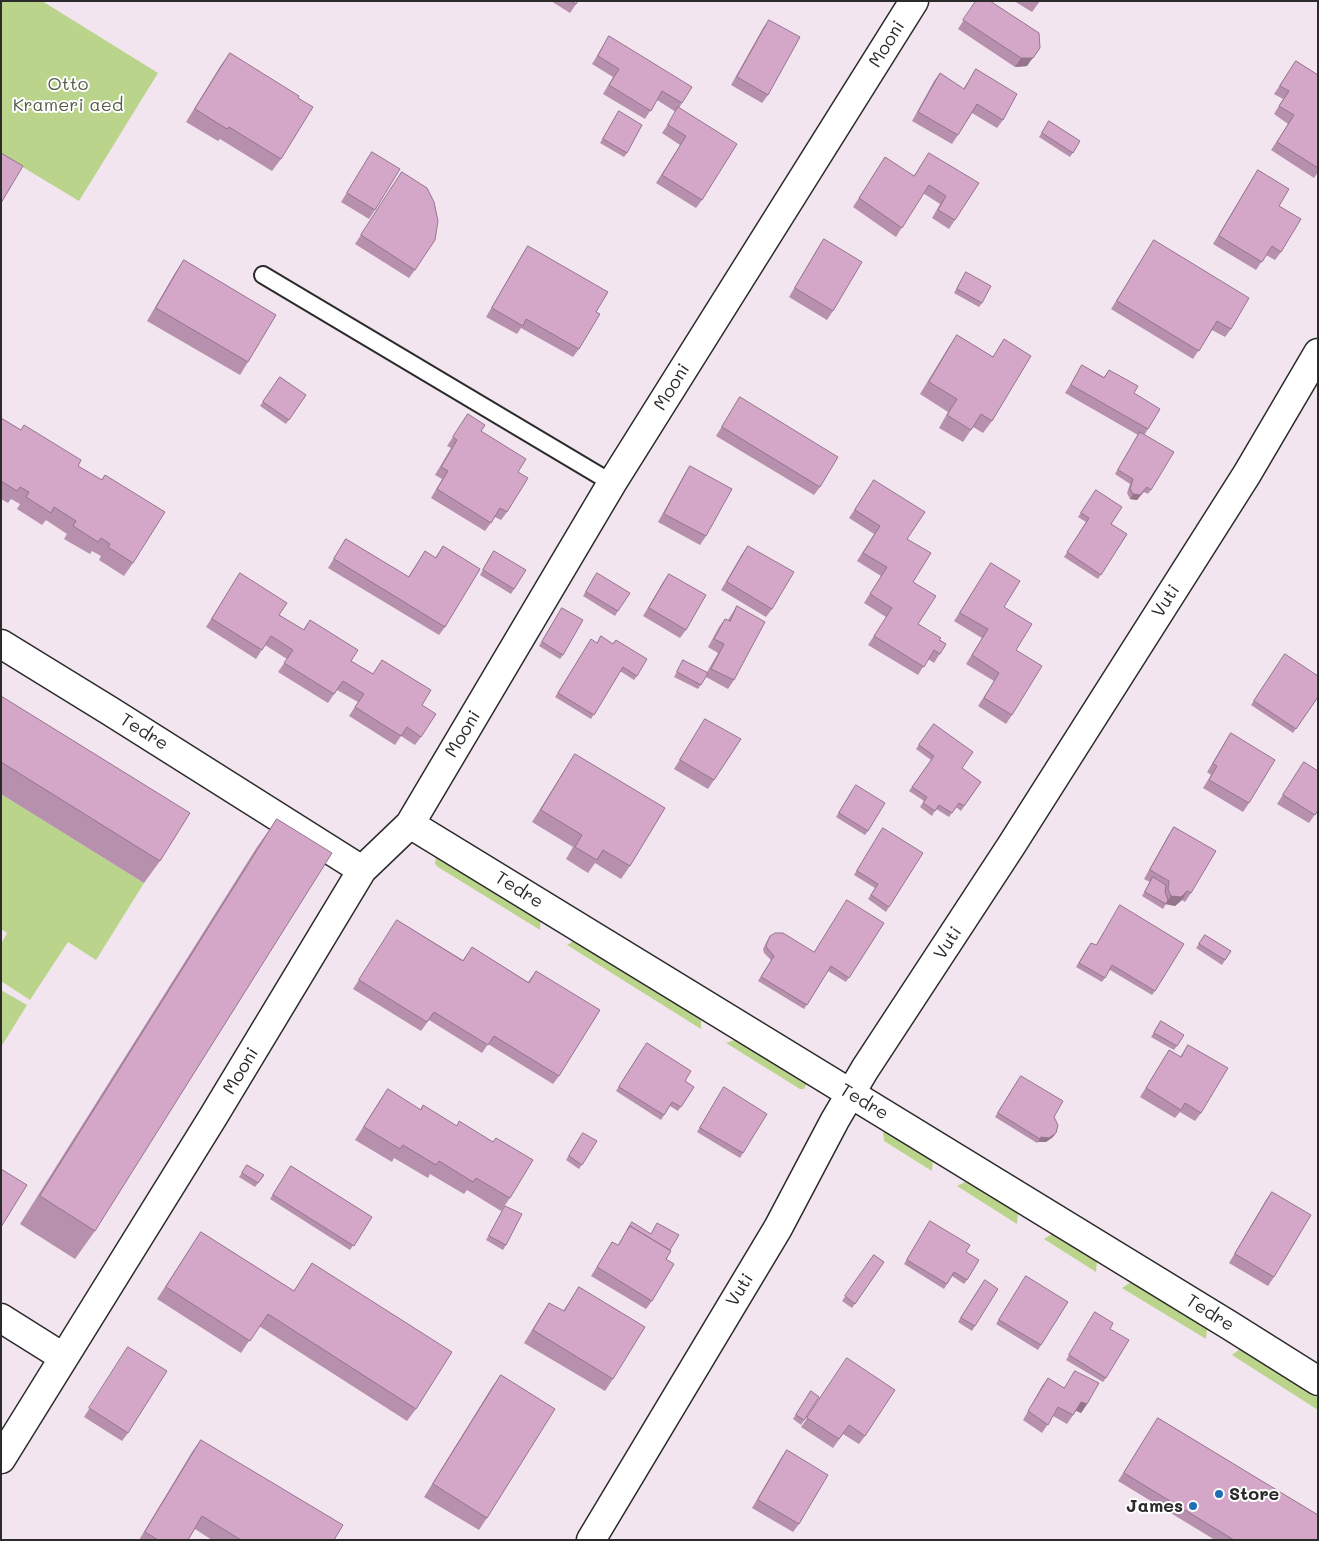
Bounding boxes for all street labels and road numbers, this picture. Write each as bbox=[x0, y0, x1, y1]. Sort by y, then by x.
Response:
street label: Mooni bbox=[864, 17, 910, 71]
street label: Mooni bbox=[649, 360, 695, 414]
street label: Vuti bbox=[1147, 581, 1185, 621]
street label: Mooni bbox=[441, 707, 485, 761]
street label: Tedre bbox=[116, 709, 172, 755]
street label: Tedre bbox=[491, 867, 547, 913]
street label: Vuti bbox=[929, 923, 967, 963]
street label: Mooni bbox=[219, 1044, 263, 1098]
street label: Tedre bbox=[836, 1079, 892, 1125]
street label: Vuti bbox=[722, 1270, 758, 1310]
street label: Tedre bbox=[1182, 1290, 1238, 1336]

